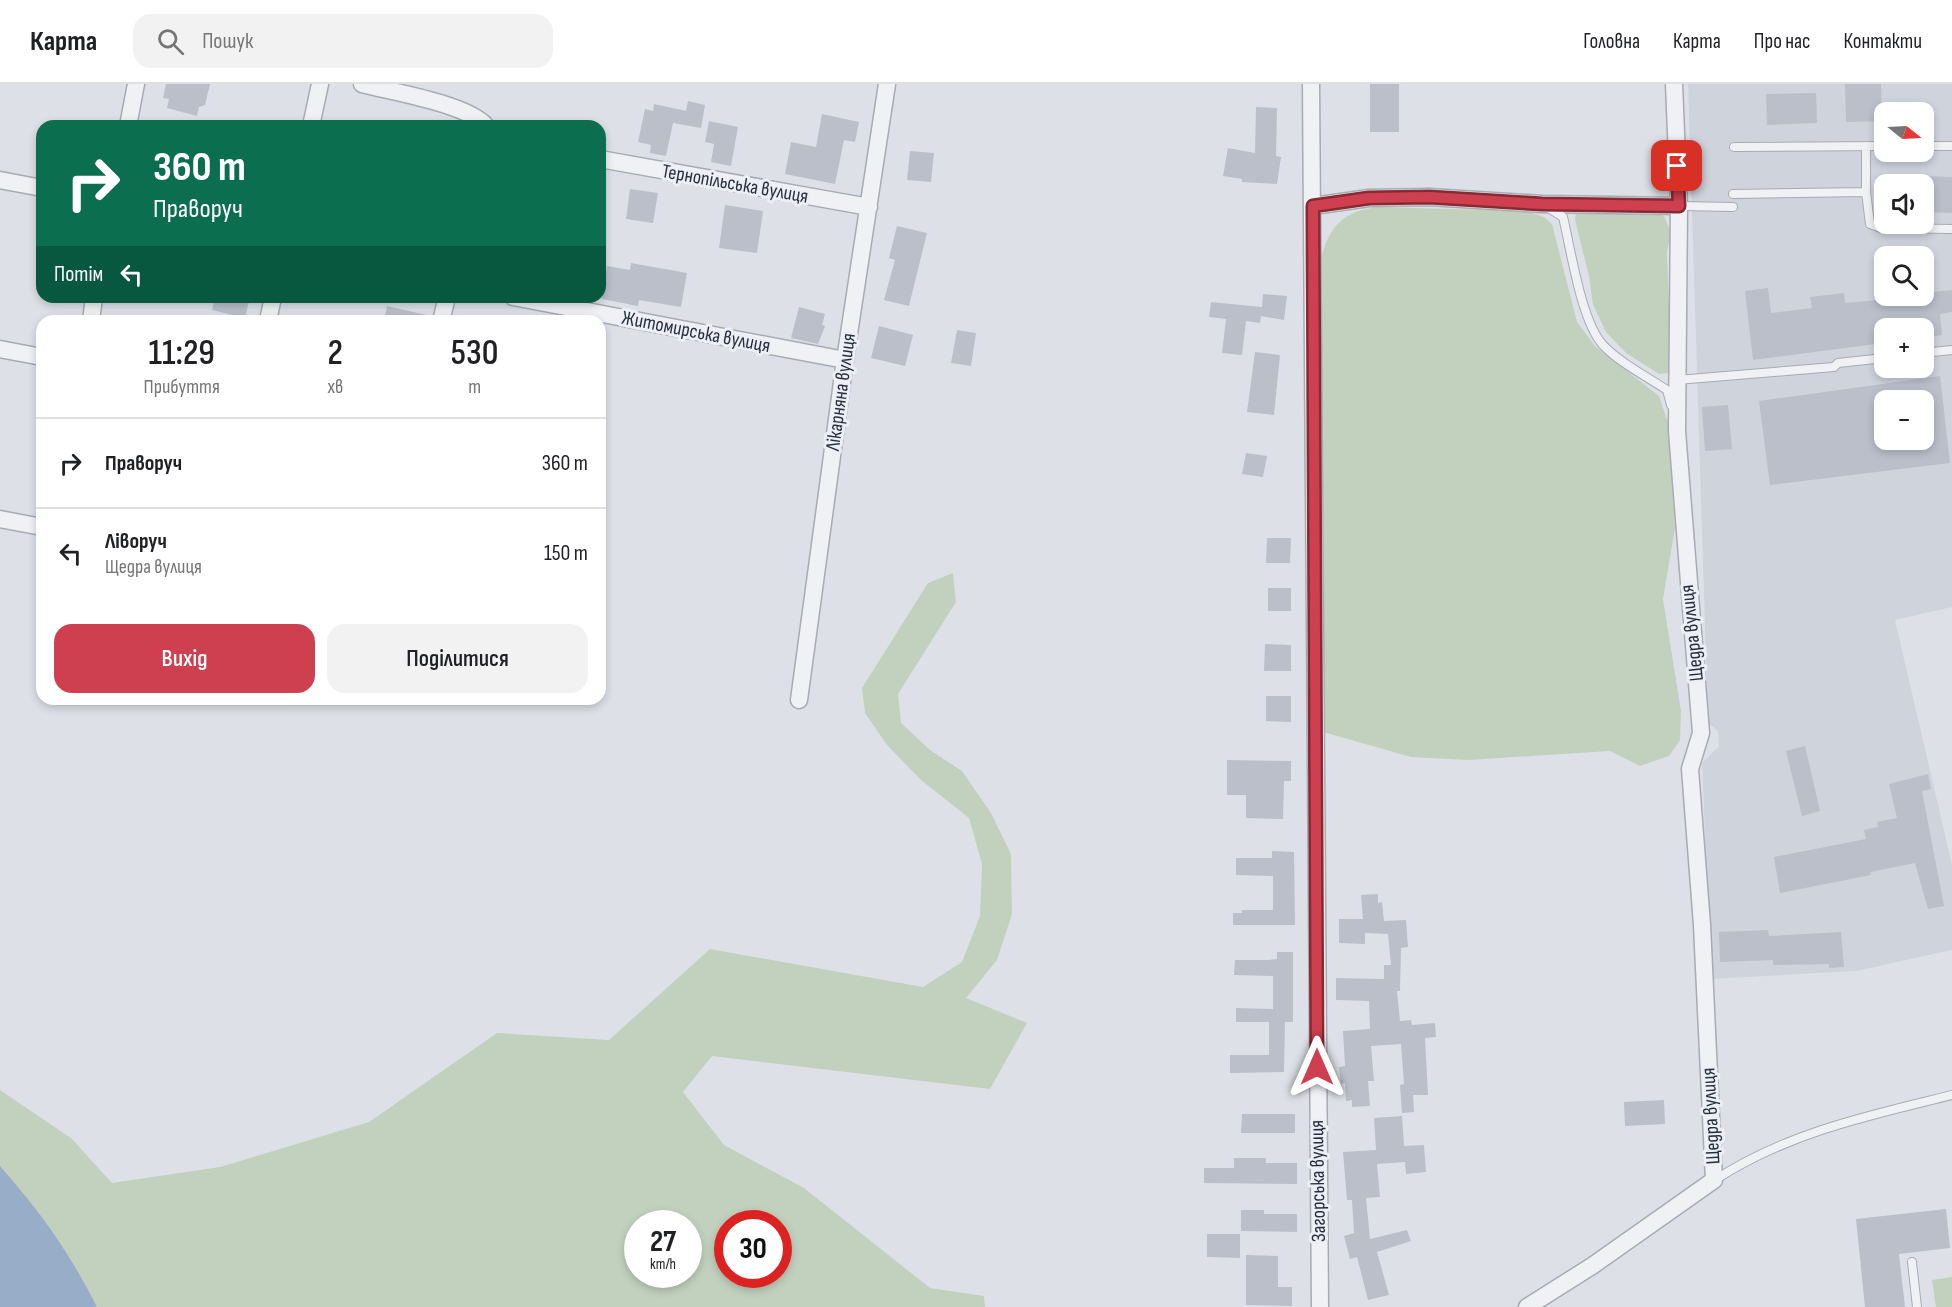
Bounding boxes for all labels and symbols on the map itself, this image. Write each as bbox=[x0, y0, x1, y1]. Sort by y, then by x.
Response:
north arrow bbox=[1874, 102, 1934, 162]
pin bbox=[1651, 140, 1702, 191]
street label: Тернопільська вулиця bbox=[660, 159, 810, 209]
street label: Житомирська вулиця bbox=[620, 306, 772, 358]
street label: Лікарняна вулиця bbox=[821, 332, 861, 453]
street label: Щедра вулиця bbox=[1675, 584, 1709, 682]
position arrow bbox=[1285, 1035, 1349, 1099]
street label: Щедра вулиця bbox=[1696, 1067, 1726, 1165]
street label: Загорська вулиця bbox=[1305, 1120, 1331, 1242]
speed limit sign: 30 bbox=[714, 1210, 792, 1288]

